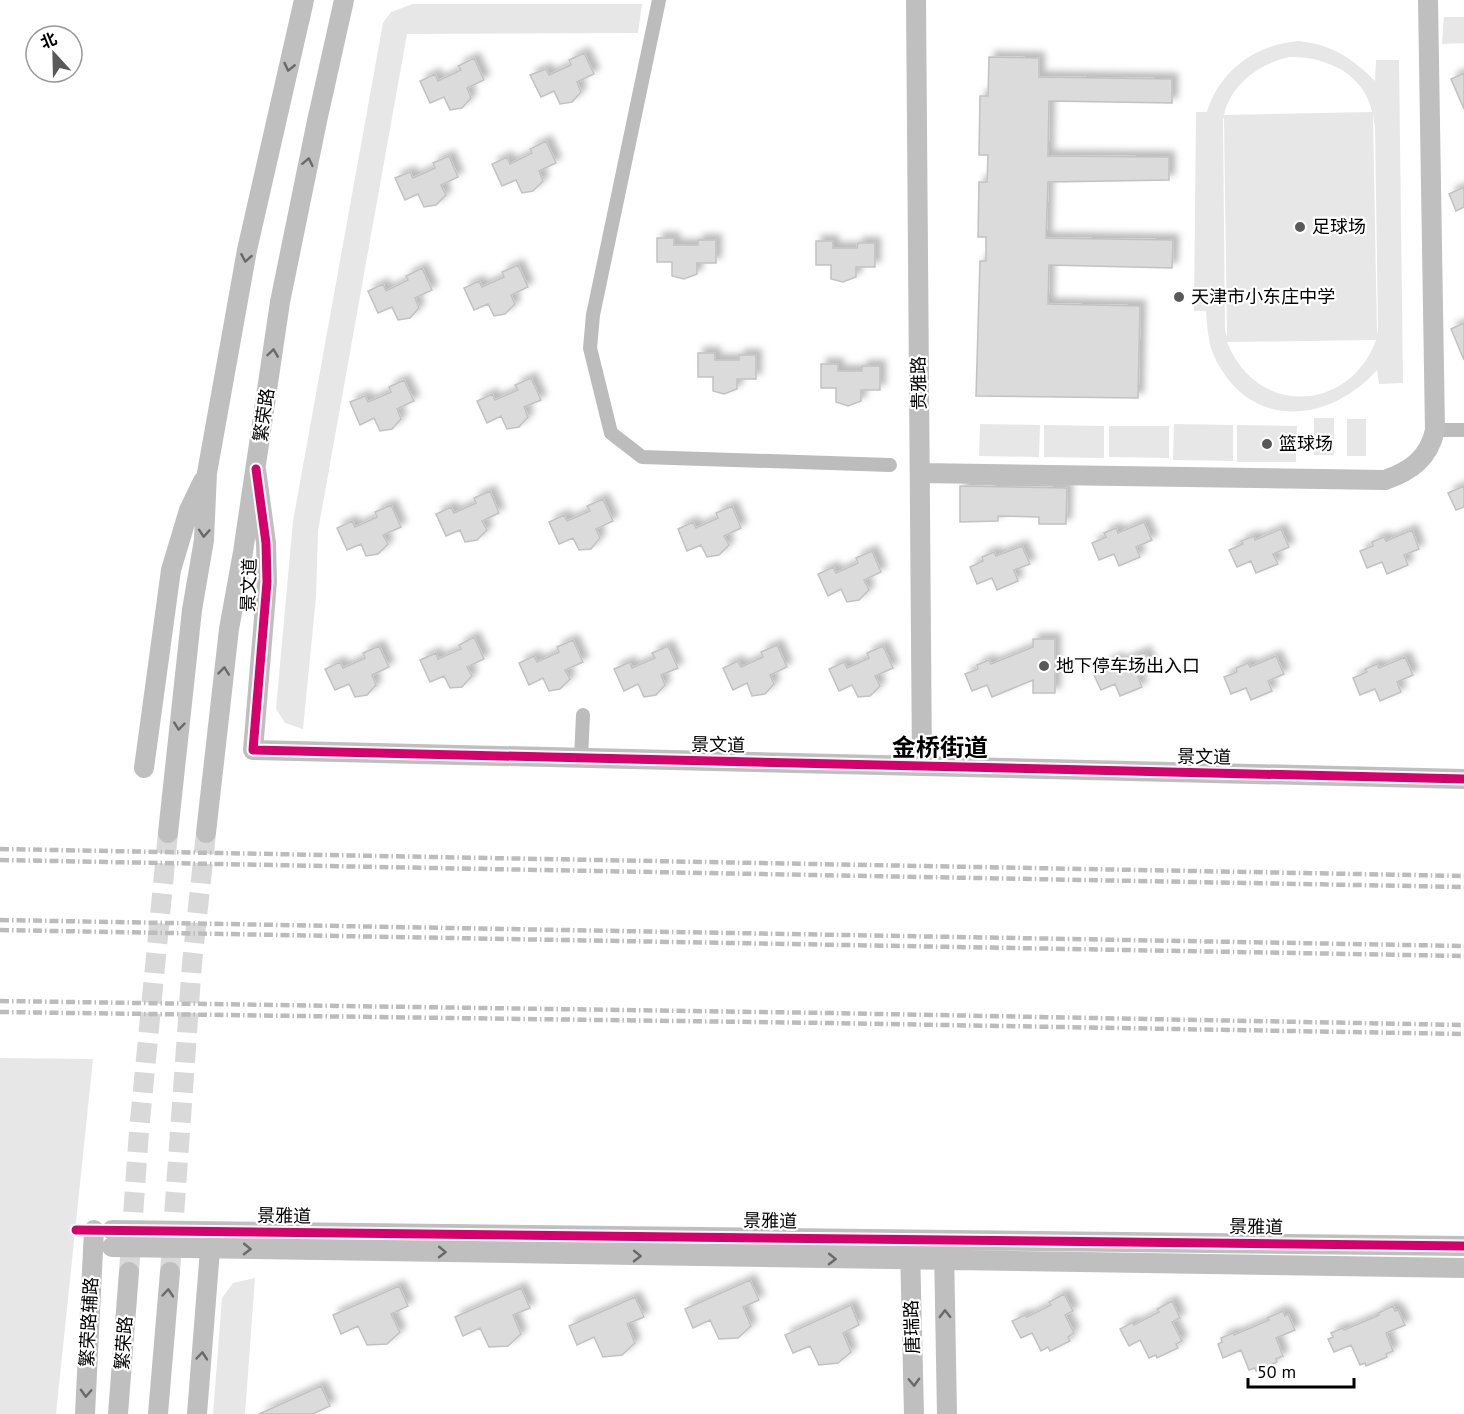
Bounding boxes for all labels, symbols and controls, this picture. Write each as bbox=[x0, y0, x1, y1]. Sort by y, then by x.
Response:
north arrow bbox=[24, 24, 84, 84]
text: 北 bbox=[37, 28, 60, 52]
one-way arrow bbox=[283, 62, 296, 72]
one-way arrow bbox=[301, 157, 314, 167]
place label: 足球场 bbox=[1312, 215, 1366, 238]
marker: 足球场 bbox=[1293, 220, 1307, 234]
one-way arrow bbox=[240, 252, 253, 262]
place label: 天津市小东庄中学 bbox=[1191, 285, 1335, 308]
marker: 天津市小东庄中学 bbox=[1172, 290, 1186, 304]
one-way arrow bbox=[266, 349, 278, 358]
street label: 贵雅路 bbox=[907, 356, 930, 410]
street label: 繁荣路 bbox=[248, 387, 279, 443]
place label: 篮球场 bbox=[1279, 432, 1333, 455]
marker: 篮球场 bbox=[1260, 437, 1274, 451]
one-way arrow bbox=[198, 529, 211, 538]
street label: 景文道 bbox=[236, 558, 261, 612]
place label: 地下停车场出入口 bbox=[1056, 654, 1200, 677]
marker: 地下停车场出入口 bbox=[1037, 659, 1051, 673]
one-way arrow bbox=[218, 666, 230, 675]
one-way arrow bbox=[174, 722, 186, 731]
district label: 金桥街道 bbox=[892, 732, 988, 763]
street label: 景文道 bbox=[691, 733, 745, 756]
street label: 景文道 bbox=[1177, 745, 1231, 768]
street label: 景雅道 bbox=[257, 1204, 311, 1227]
street label: 景雅道 bbox=[743, 1209, 797, 1232]
street label: 景雅道 bbox=[1229, 1215, 1283, 1238]
one-way arrow bbox=[243, 1243, 252, 1255]
one-way arrow bbox=[438, 1246, 447, 1259]
one-way arrow bbox=[633, 1249, 642, 1262]
one-way arrow bbox=[828, 1253, 837, 1265]
street label: 繁荣路辅路 bbox=[75, 1276, 102, 1368]
one-way arrow bbox=[161, 1288, 174, 1298]
street label: 唐瑞路 bbox=[899, 1300, 924, 1354]
one-way arrow bbox=[939, 1309, 951, 1318]
street label: 繁荣路 bbox=[110, 1315, 137, 1371]
one-way arrow bbox=[195, 1351, 208, 1360]
scale bar bbox=[1248, 1351, 1354, 1389]
text: 50 m bbox=[1257, 1360, 1296, 1383]
one-way arrow bbox=[907, 1377, 920, 1386]
one-way arrow bbox=[79, 1389, 92, 1398]

